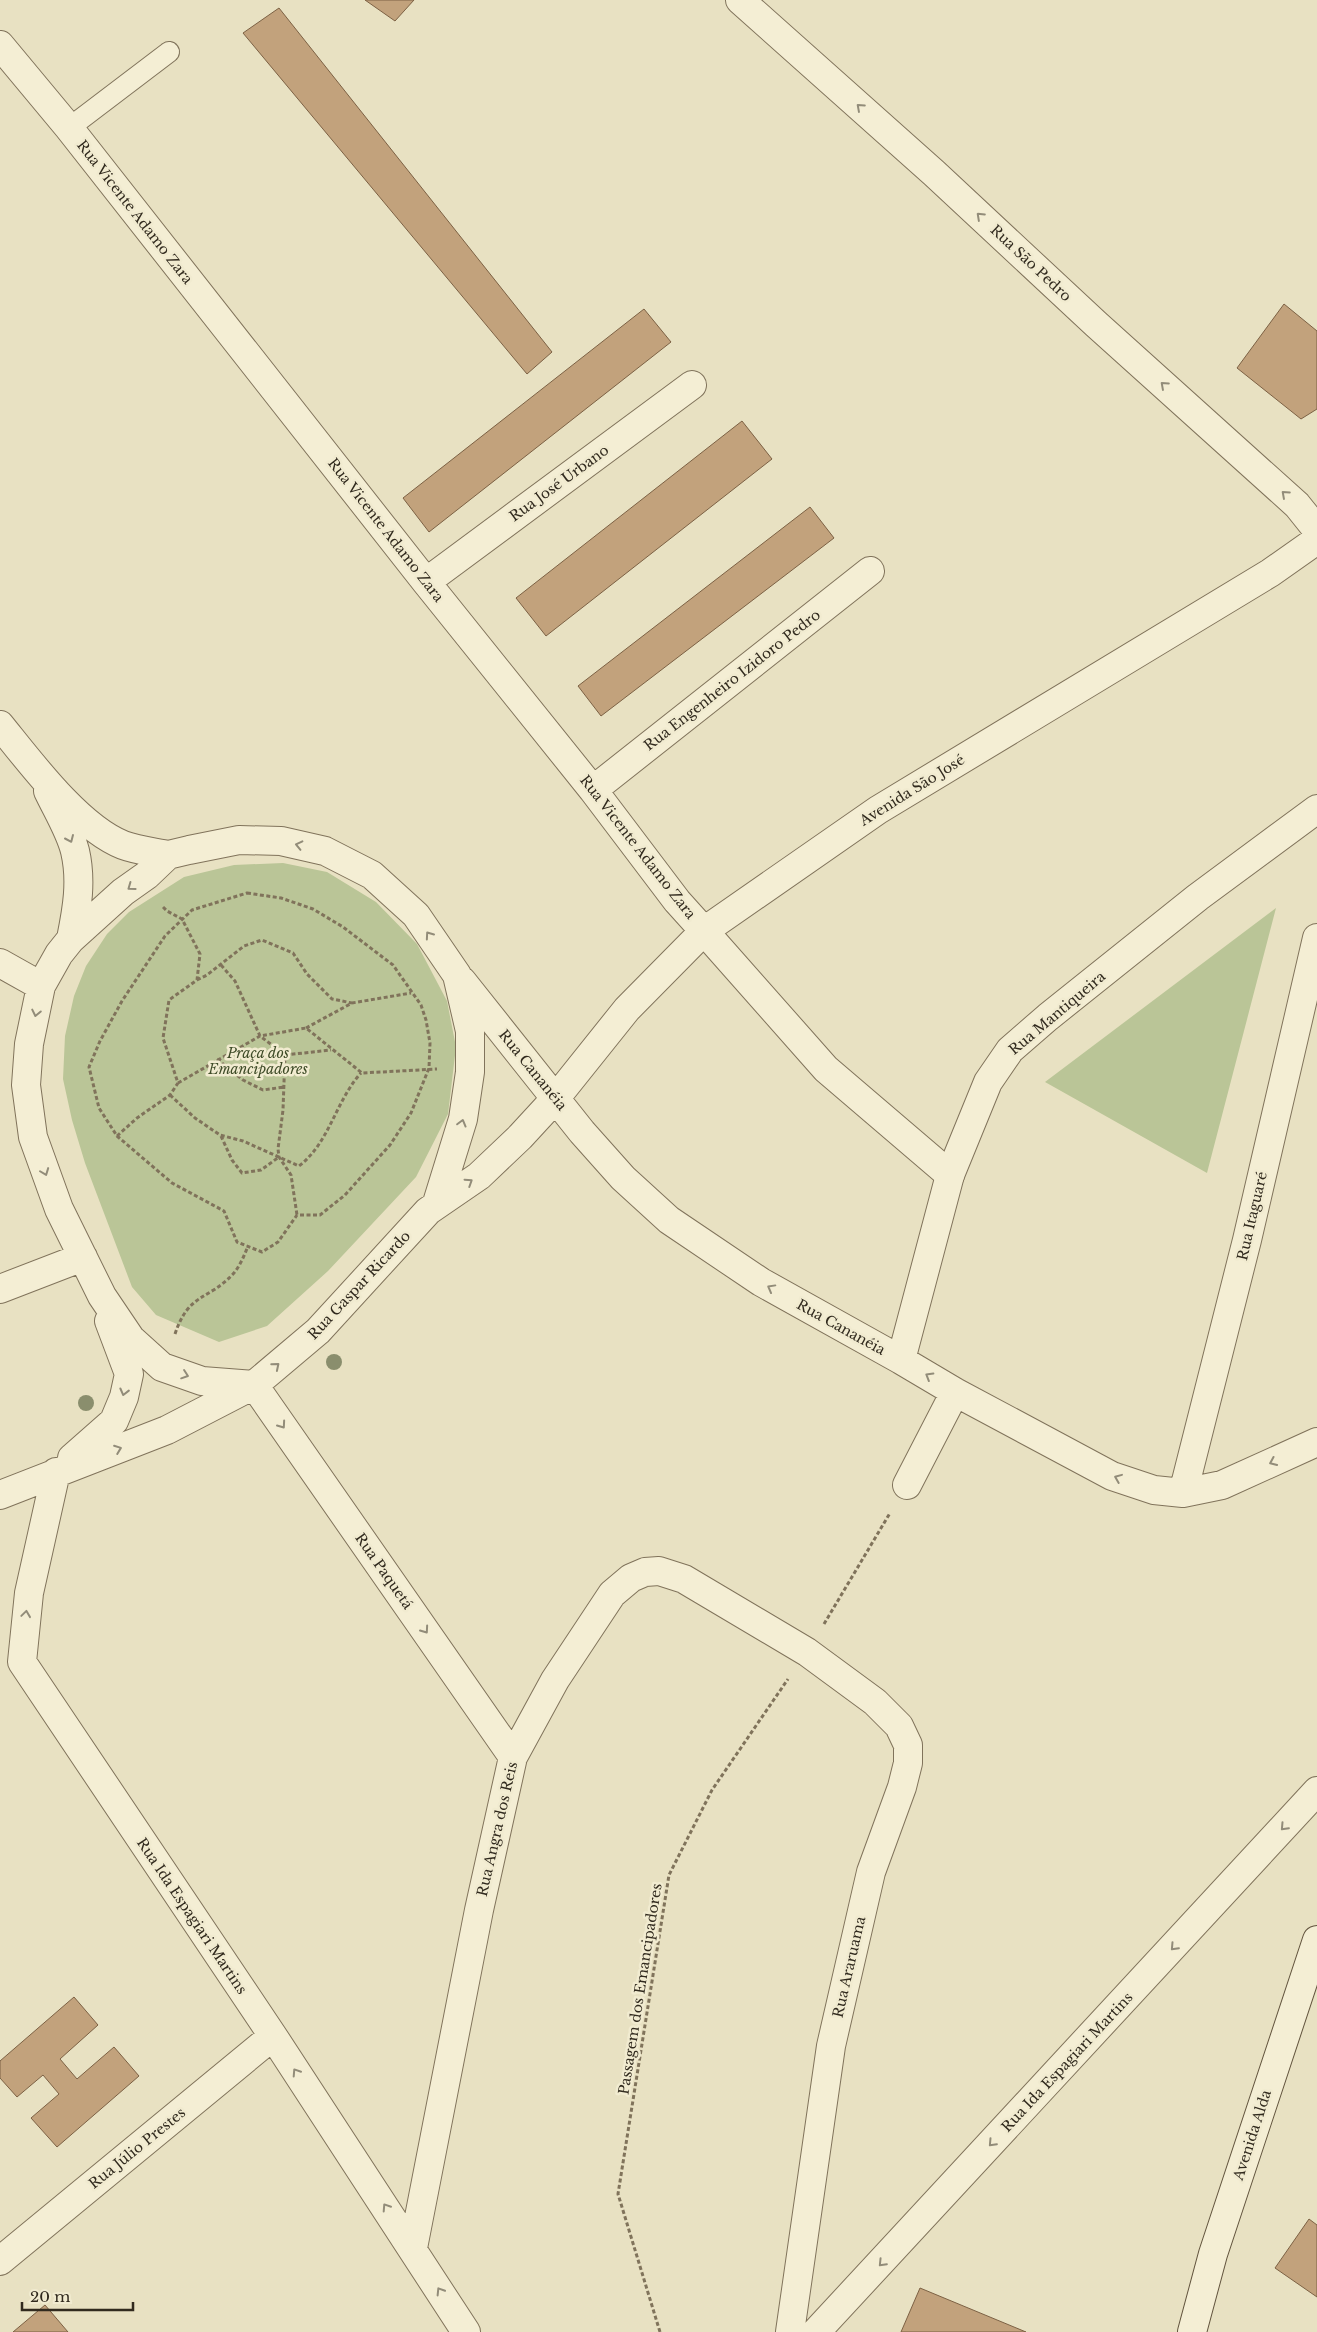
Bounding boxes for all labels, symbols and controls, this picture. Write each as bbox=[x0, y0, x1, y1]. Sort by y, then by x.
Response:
one-way arrow bbox=[856, 104, 865, 113]
street label: Rua Vicente Adamo Zara bbox=[73, 136, 197, 288]
one-way arrow bbox=[977, 213, 986, 222]
street label: Rua São Pedro bbox=[987, 221, 1075, 305]
one-way arrow bbox=[1161, 382, 1170, 391]
street label: Rua José Urbano bbox=[506, 441, 612, 525]
street label: Rua Vicente Adamo Zara bbox=[324, 454, 448, 606]
one-way arrow bbox=[1282, 491, 1291, 500]
street label: Rua Engenheiro Izidoro Pedro bbox=[640, 605, 824, 755]
street label: Avenida São José bbox=[855, 750, 968, 830]
street label: Rua Vicente Adamo Zara bbox=[576, 771, 700, 923]
one-way arrow bbox=[63, 834, 74, 843]
one-way arrow bbox=[295, 840, 304, 851]
one-way arrow bbox=[127, 881, 137, 890]
one-way arrow bbox=[426, 931, 435, 941]
street label: Rua Mantiqueira bbox=[1005, 967, 1109, 1059]
one-way arrow bbox=[31, 1008, 42, 1017]
street label: Rua Cananéia bbox=[495, 1026, 571, 1114]
park label: Praça dos Emancipadores bbox=[207, 1044, 308, 1078]
one-way arrow bbox=[456, 1120, 466, 1128]
one-way arrow bbox=[39, 1167, 49, 1176]
street label: Rua Itaguaré bbox=[1233, 1170, 1271, 1262]
one-way arrow bbox=[463, 1179, 473, 1188]
street label: Rua Gaspar Ricardo bbox=[304, 1227, 414, 1343]
one-way arrow bbox=[768, 1285, 777, 1295]
street label: Rua Cananéia bbox=[794, 1295, 889, 1359]
one-way arrow bbox=[271, 1363, 280, 1372]
one-way arrow bbox=[180, 1370, 189, 1380]
one-way arrow bbox=[925, 1373, 934, 1383]
one-way arrow bbox=[120, 1387, 130, 1395]
one-way arrow bbox=[276, 1419, 285, 1429]
one-way arrow bbox=[113, 1445, 121, 1455]
one-way arrow bbox=[1269, 1456, 1278, 1466]
one-way arrow bbox=[1114, 1474, 1123, 1484]
street label: Rua Paquetá bbox=[351, 1529, 417, 1613]
one-way arrow bbox=[20, 1609, 31, 1617]
one-way arrow bbox=[419, 1624, 428, 1634]
street label: Rua Angra dos Reis bbox=[473, 1760, 521, 1898]
one-way arrow bbox=[1281, 1822, 1290, 1831]
street label: Rua Ida Espagiari Martins bbox=[133, 1834, 251, 1998]
street label: Passagem dos Emancipadores bbox=[614, 1882, 666, 2096]
street label: Rua Araruama bbox=[829, 1914, 869, 2019]
one-way arrow bbox=[1171, 1941, 1180, 1950]
street label: Rua Ida Espagiari Martins bbox=[998, 1988, 1136, 2136]
one-way arrow bbox=[293, 2068, 303, 2077]
street label: Avenida Alda bbox=[1229, 2087, 1275, 2183]
street label: Rua Júlio Prestes bbox=[85, 2103, 189, 2193]
one-way arrow bbox=[989, 2138, 998, 2147]
one-way arrow bbox=[383, 2204, 392, 2213]
one-way arrow bbox=[879, 2257, 888, 2266]
scale bar bbox=[22, 2280, 134, 2312]
text: 20 m bbox=[30, 2287, 70, 2306]
one-way arrow bbox=[436, 2287, 446, 2296]

